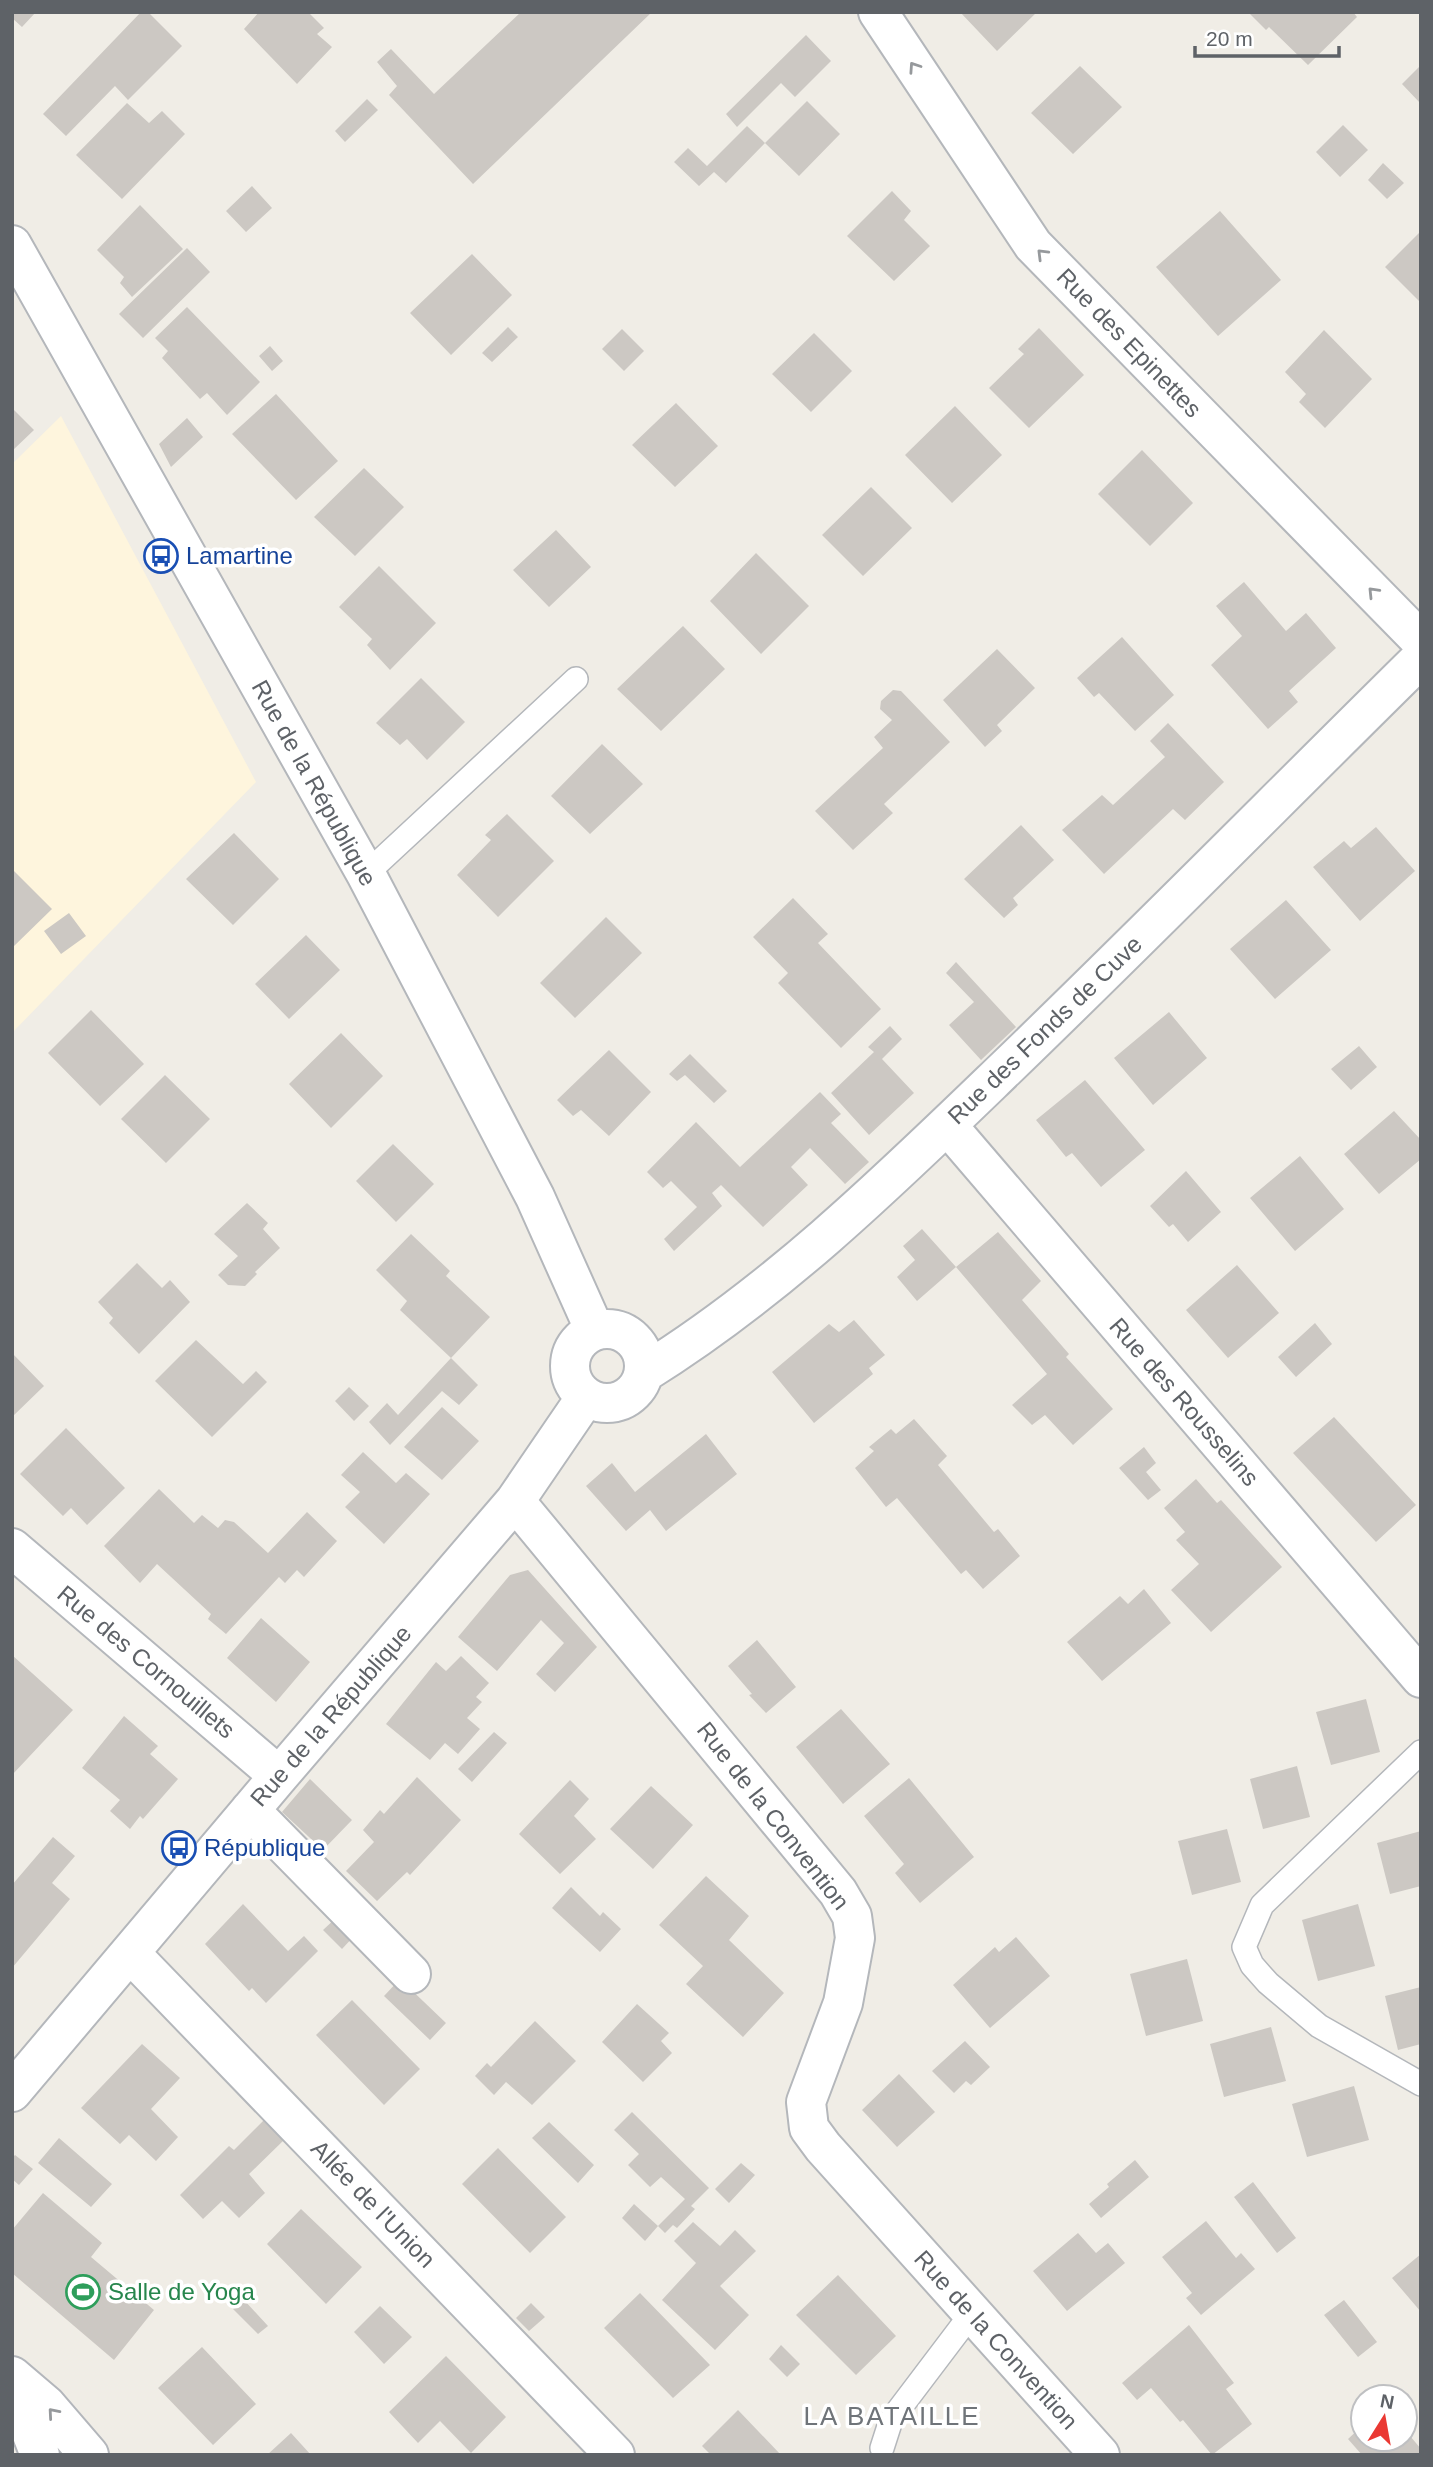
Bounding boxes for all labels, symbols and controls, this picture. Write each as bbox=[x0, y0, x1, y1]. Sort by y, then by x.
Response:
scale bar bbox=[1195, 14, 1338, 58]
text: 20 m bbox=[1206, 27, 1253, 50]
one-way arrow bbox=[910, 61, 923, 74]
one-way arrow bbox=[1038, 250, 1051, 263]
street label: Rue des Epinettes bbox=[1052, 263, 1207, 423]
bus stop icon: Lamartine bbox=[142, 537, 180, 575]
place label: Lamartine bbox=[186, 542, 293, 569]
one-way arrow bbox=[1369, 588, 1381, 600]
street label: Rue de la République bbox=[247, 675, 382, 890]
street label: Rue des Fonds de Cuve bbox=[942, 930, 1147, 1129]
street label: Rue des Rousselins bbox=[1104, 1312, 1265, 1491]
street label: Rue des Cornouillets bbox=[52, 1580, 240, 1744]
street label: Rue de la République bbox=[245, 1620, 417, 1812]
street label: Rue de la Convention bbox=[692, 1716, 855, 1915]
bus stop icon: République bbox=[160, 1829, 198, 1867]
place label: République bbox=[204, 1834, 325, 1861]
street label: Allée de l'Union bbox=[306, 2135, 441, 2273]
street label: Rue de la Convention bbox=[909, 2245, 1084, 2434]
sports icon: Salle de Yoga bbox=[64, 2273, 102, 2311]
place label: Salle de Yoga bbox=[108, 2278, 255, 2305]
north arrow bbox=[1349, 2383, 1419, 2453]
text: N bbox=[1378, 2390, 1396, 2413]
district label: LA BATAILLE bbox=[803, 2401, 981, 2431]
one-way arrow bbox=[49, 2408, 61, 2421]

